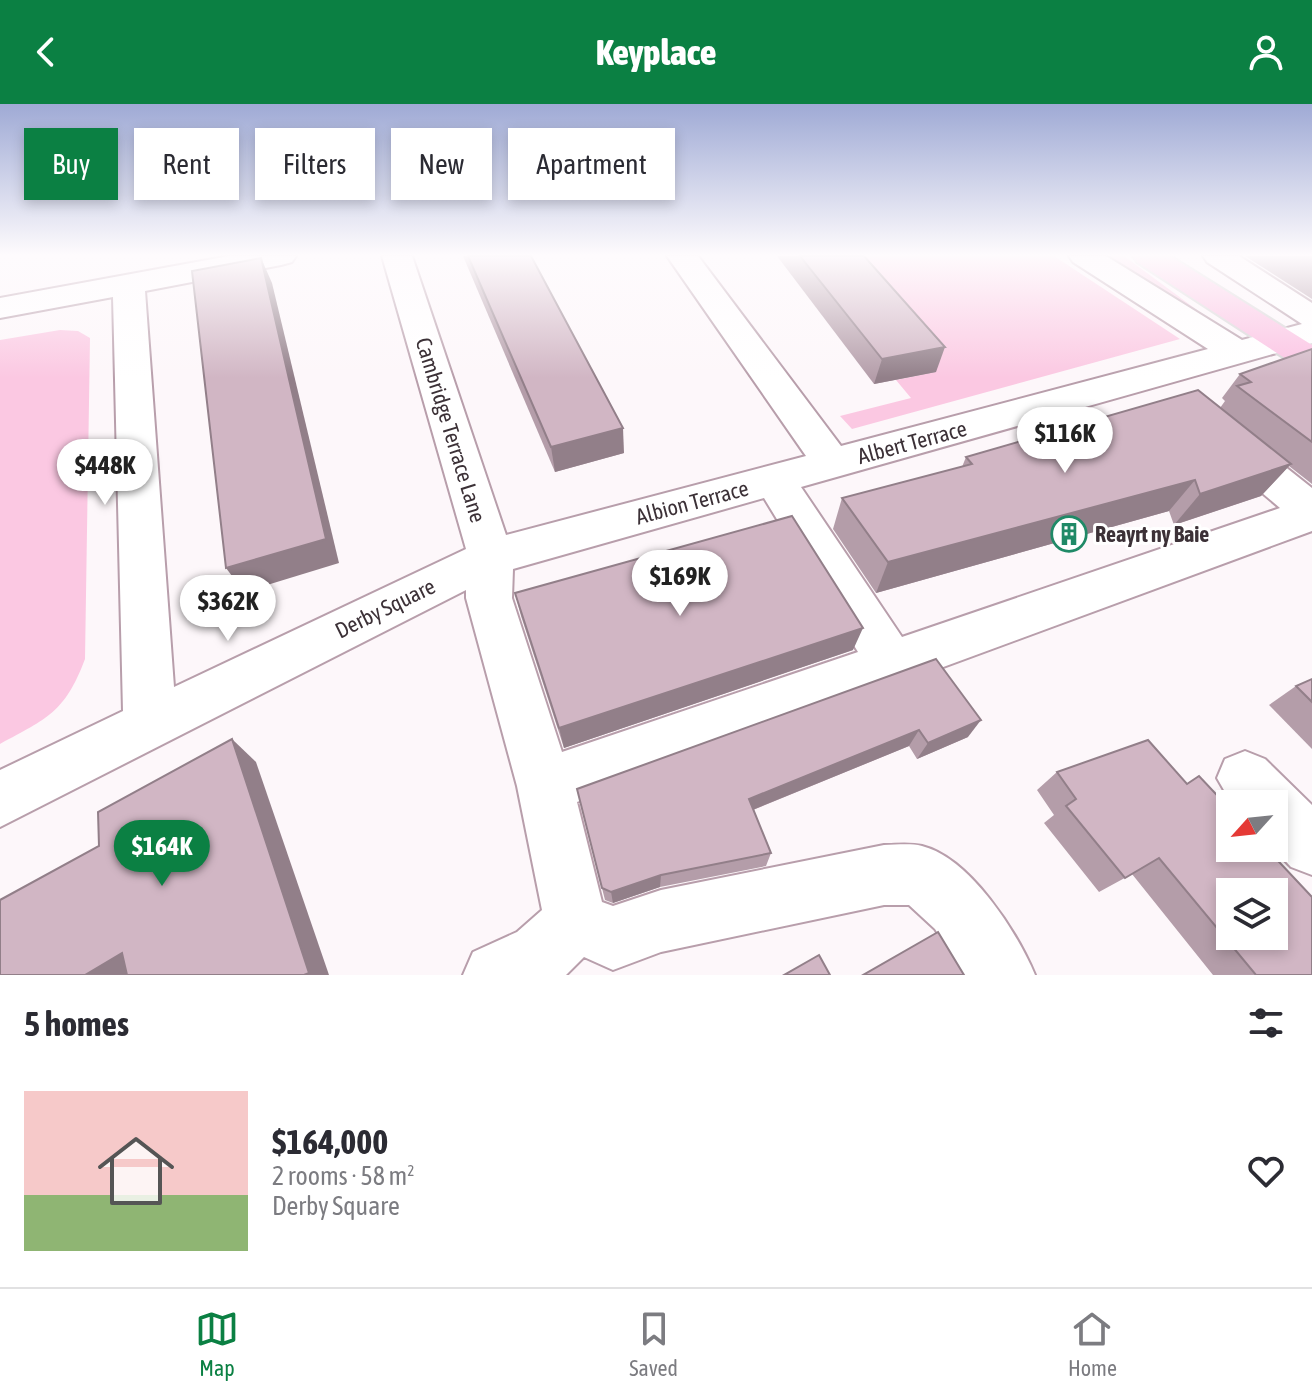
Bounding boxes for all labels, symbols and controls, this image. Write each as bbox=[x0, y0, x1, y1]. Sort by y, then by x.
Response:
icon: back bbox=[24, 30, 68, 74]
icon: person bbox=[1244, 30, 1288, 74]
text: Keyplace bbox=[596, 31, 716, 73]
chip: Buy bbox=[24, 128, 118, 200]
chip: Rent bbox=[134, 128, 239, 200]
chip: Filters bbox=[255, 128, 375, 200]
chip: New bbox=[391, 128, 492, 200]
chip: Apartment bbox=[508, 128, 675, 200]
street label: Cambridge Terrace Lane bbox=[410, 334, 492, 526]
pin: $116K bbox=[1009, 407, 1121, 475]
street label: Albert Terrace bbox=[855, 415, 969, 469]
text: $116K bbox=[1035, 418, 1095, 448]
pin: $448K bbox=[49, 439, 161, 507]
text: $448K bbox=[75, 450, 135, 480]
street label: Albion Terrace bbox=[633, 475, 751, 529]
building icon: Reayrt ny Baie bbox=[1050, 515, 1088, 553]
place label: Reayrt ny Baie bbox=[1095, 521, 1209, 547]
pin: $169K bbox=[624, 550, 736, 618]
text: $169K bbox=[650, 561, 710, 591]
street label: Derby Square bbox=[331, 573, 439, 643]
pin: $362K bbox=[172, 575, 284, 643]
text: $362K bbox=[198, 586, 258, 616]
north arrow bbox=[1216, 790, 1288, 862]
map controls bbox=[1216, 790, 1288, 950]
pin: $164K bbox=[106, 820, 218, 888]
text: $164K bbox=[132, 831, 192, 861]
button: layers bbox=[1216, 878, 1288, 950]
icon: filters bbox=[1244, 1001, 1288, 1045]
text: 5 homes bbox=[24, 1004, 129, 1043]
text: $164,000 bbox=[272, 1122, 388, 1161]
icon: home bbox=[88, 1123, 184, 1219]
icon: heart bbox=[1244, 1149, 1288, 1193]
text: 2 rooms · 58 m² bbox=[272, 1161, 414, 1191]
text: Derby Square bbox=[272, 1191, 400, 1221]
tab: Map bbox=[195, 1307, 239, 1381]
tab: Saved bbox=[629, 1307, 678, 1381]
tab: Home bbox=[1068, 1307, 1117, 1381]

